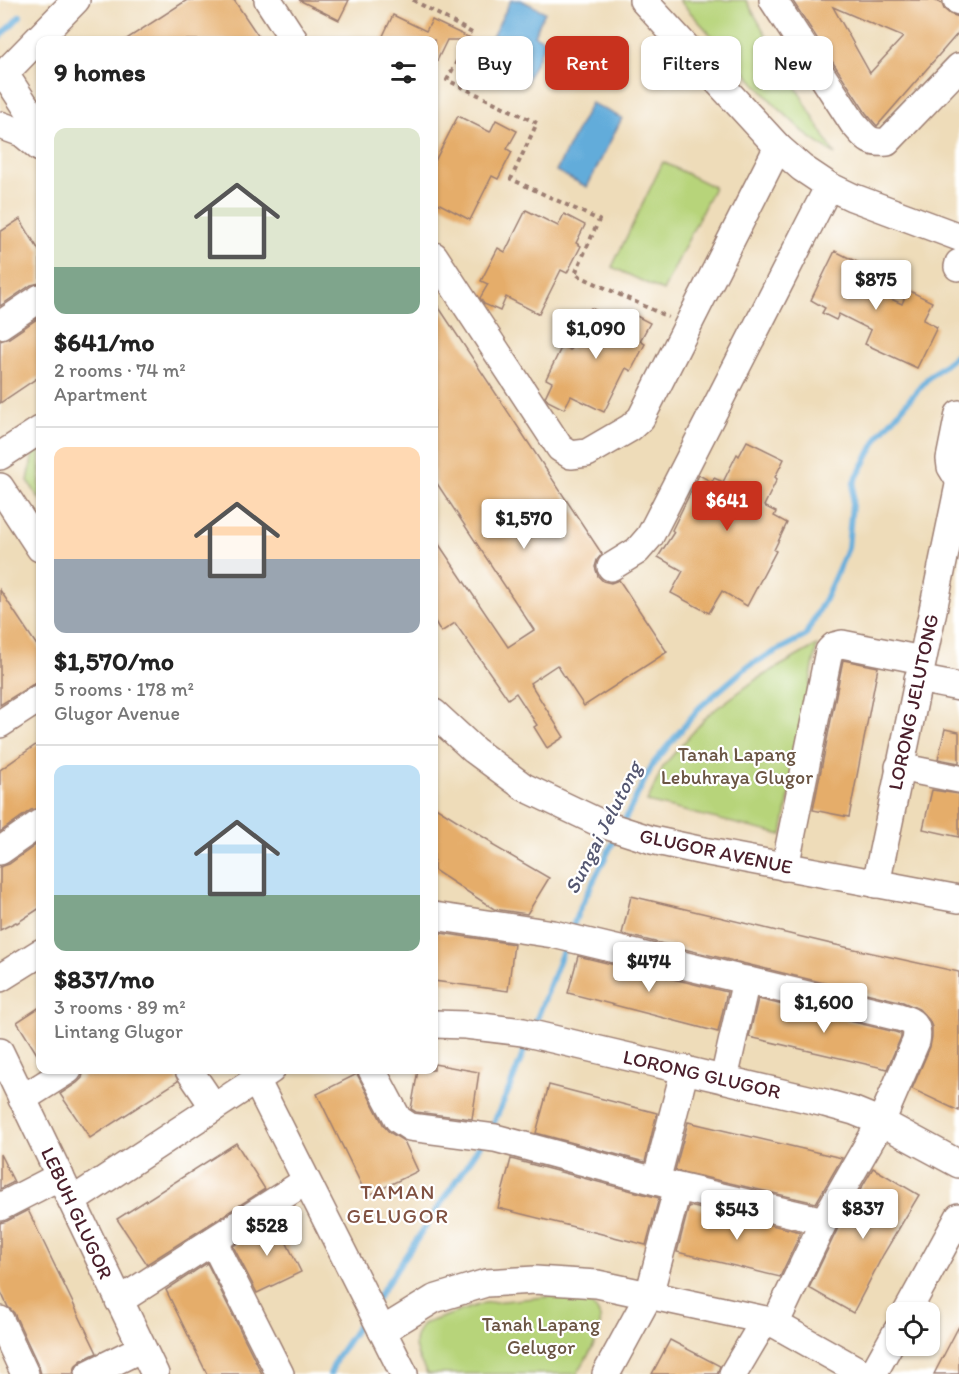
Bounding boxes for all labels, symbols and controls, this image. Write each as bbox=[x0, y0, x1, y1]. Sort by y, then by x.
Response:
chip: Buy bbox=[456, 36, 533, 90]
chip: Rent bbox=[545, 36, 629, 90]
chip: Filters bbox=[641, 36, 741, 90]
chip: New bbox=[753, 36, 833, 90]
text: 9 homes bbox=[54, 56, 146, 88]
icon: filters bbox=[387, 56, 420, 89]
icon: home bbox=[183, 167, 291, 275]
pin: $875 bbox=[840, 260, 912, 311]
text: $875 bbox=[855, 267, 897, 291]
pin: $1,090 bbox=[547, 309, 645, 360]
text: $1,090 bbox=[566, 316, 626, 340]
text: $641/mo bbox=[54, 326, 155, 358]
text: 2 rooms · 74 m² bbox=[54, 358, 186, 382]
text: Apartment bbox=[54, 382, 147, 406]
pin: $641 bbox=[691, 481, 763, 532]
icon: home bbox=[183, 486, 291, 594]
text: $641 bbox=[706, 488, 748, 512]
pin: $1,570 bbox=[475, 499, 573, 550]
text: $1,570 bbox=[496, 506, 552, 530]
street label: LORONG JELUTONG bbox=[883, 612, 943, 792]
text: $1,570/mo bbox=[54, 645, 174, 677]
text: 5 rooms · 178 m² bbox=[54, 677, 194, 701]
text: Glugor Avenue bbox=[54, 701, 180, 725]
park label: Tanah Lapang Lebuhraya Glugor bbox=[661, 742, 813, 789]
water label: Sungai Jelutong bbox=[559, 756, 648, 898]
icon: home bbox=[183, 804, 291, 912]
street label: GLUGOR AVENUE bbox=[637, 823, 795, 879]
pin: $474 bbox=[613, 942, 685, 993]
text: $474 bbox=[627, 949, 671, 973]
text: $837/mo bbox=[54, 963, 155, 995]
pin: $1,600 bbox=[775, 983, 873, 1034]
text: $1,600 bbox=[794, 990, 854, 1014]
text: 3 rooms · 89 m² bbox=[54, 995, 186, 1019]
text: Lintang Glugor bbox=[54, 1019, 183, 1043]
street label: LORONG GLUGOR bbox=[621, 1044, 784, 1104]
street label: LEBUH GLUGOR bbox=[36, 1143, 118, 1283]
district label: TAMAN GELUGOR bbox=[347, 1179, 449, 1228]
pin: $837 bbox=[827, 1189, 899, 1240]
pin: $543 bbox=[701, 1190, 773, 1241]
text: $837 bbox=[842, 1196, 884, 1220]
text: $543 bbox=[715, 1197, 759, 1221]
pin: $528 bbox=[231, 1206, 303, 1257]
text: $528 bbox=[246, 1213, 288, 1237]
map controls bbox=[886, 1302, 940, 1356]
button: locate bbox=[886, 1302, 940, 1356]
park label: Tanah Lapang Gelugor bbox=[482, 1312, 601, 1359]

